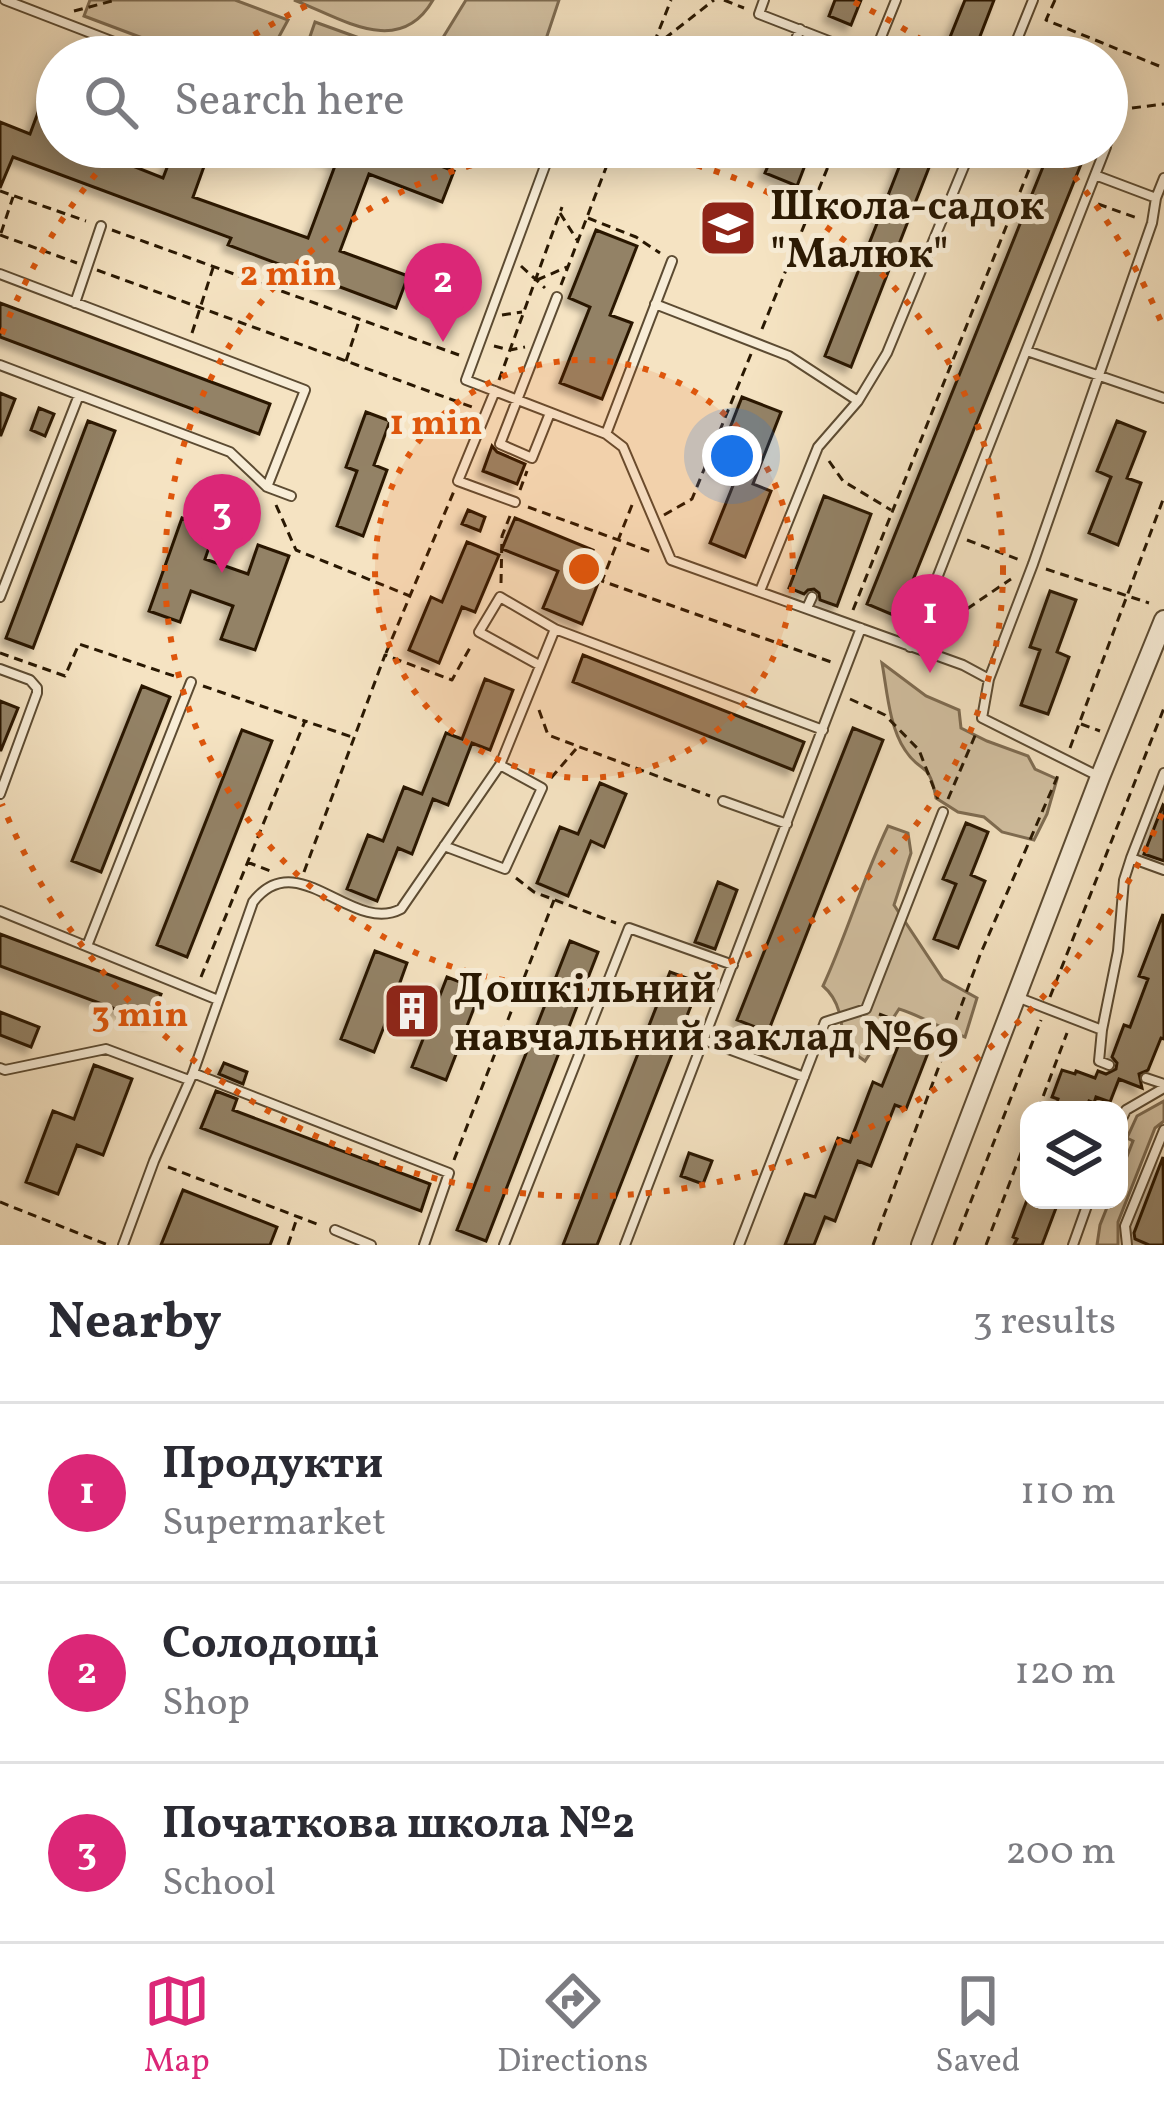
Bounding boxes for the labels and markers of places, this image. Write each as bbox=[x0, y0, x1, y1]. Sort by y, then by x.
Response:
place label: Школа-садок "Малюк" bbox=[770, 179, 1045, 286]
school or university icon: Школа-садок "Малюк" bbox=[697, 197, 759, 259]
pin: 2 bbox=[404, 243, 482, 342]
pin: 3 bbox=[183, 474, 261, 573]
centre of rings bbox=[563, 548, 605, 590]
pin: 1 bbox=[891, 574, 969, 673]
place label: Дошкільний навчальний заклад №69 bbox=[454, 962, 959, 1069]
building icon: Дошкільний навчальний заклад №69 bbox=[381, 980, 443, 1042]

